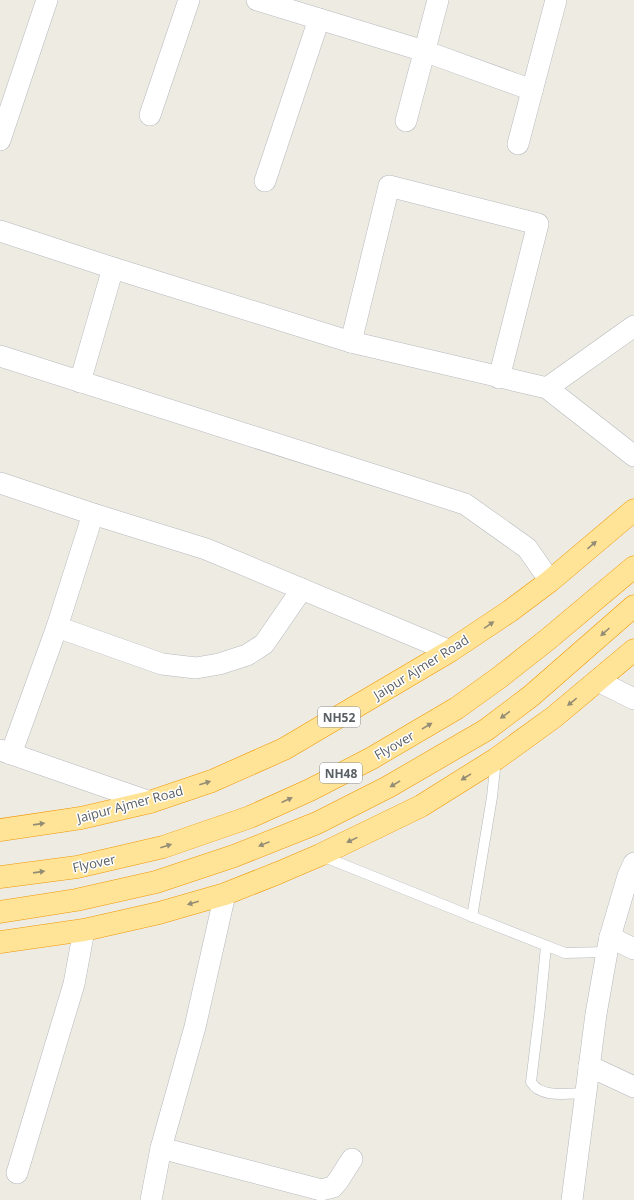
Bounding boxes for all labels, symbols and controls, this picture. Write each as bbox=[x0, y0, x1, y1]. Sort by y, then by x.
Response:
one-way arrow bbox=[587, 541, 597, 550]
one-way arrow bbox=[484, 621, 494, 629]
one-way arrow bbox=[600, 628, 610, 637]
street label: Jaipur Ajmer Road bbox=[368, 630, 472, 705]
one-way arrow bbox=[566, 698, 577, 706]
road number: NH52 bbox=[318, 707, 360, 727]
one-way arrow bbox=[500, 711, 511, 720]
one-way arrow bbox=[421, 722, 433, 729]
street label: Flyover bbox=[371, 726, 418, 764]
road number: NH48 bbox=[320, 763, 362, 783]
one-way arrow bbox=[460, 774, 472, 781]
one-way arrow bbox=[200, 780, 212, 786]
one-way arrow bbox=[389, 780, 401, 787]
street label: Jaipur Ajmer Road bbox=[73, 781, 185, 827]
one-way arrow bbox=[282, 797, 293, 803]
one-way arrow bbox=[33, 821, 45, 827]
one-way arrow bbox=[346, 836, 358, 843]
one-way arrow bbox=[258, 842, 270, 848]
one-way arrow bbox=[160, 843, 172, 849]
street label: Flyover bbox=[71, 850, 118, 876]
one-way arrow bbox=[33, 869, 45, 875]
one-way arrow bbox=[186, 900, 198, 906]

